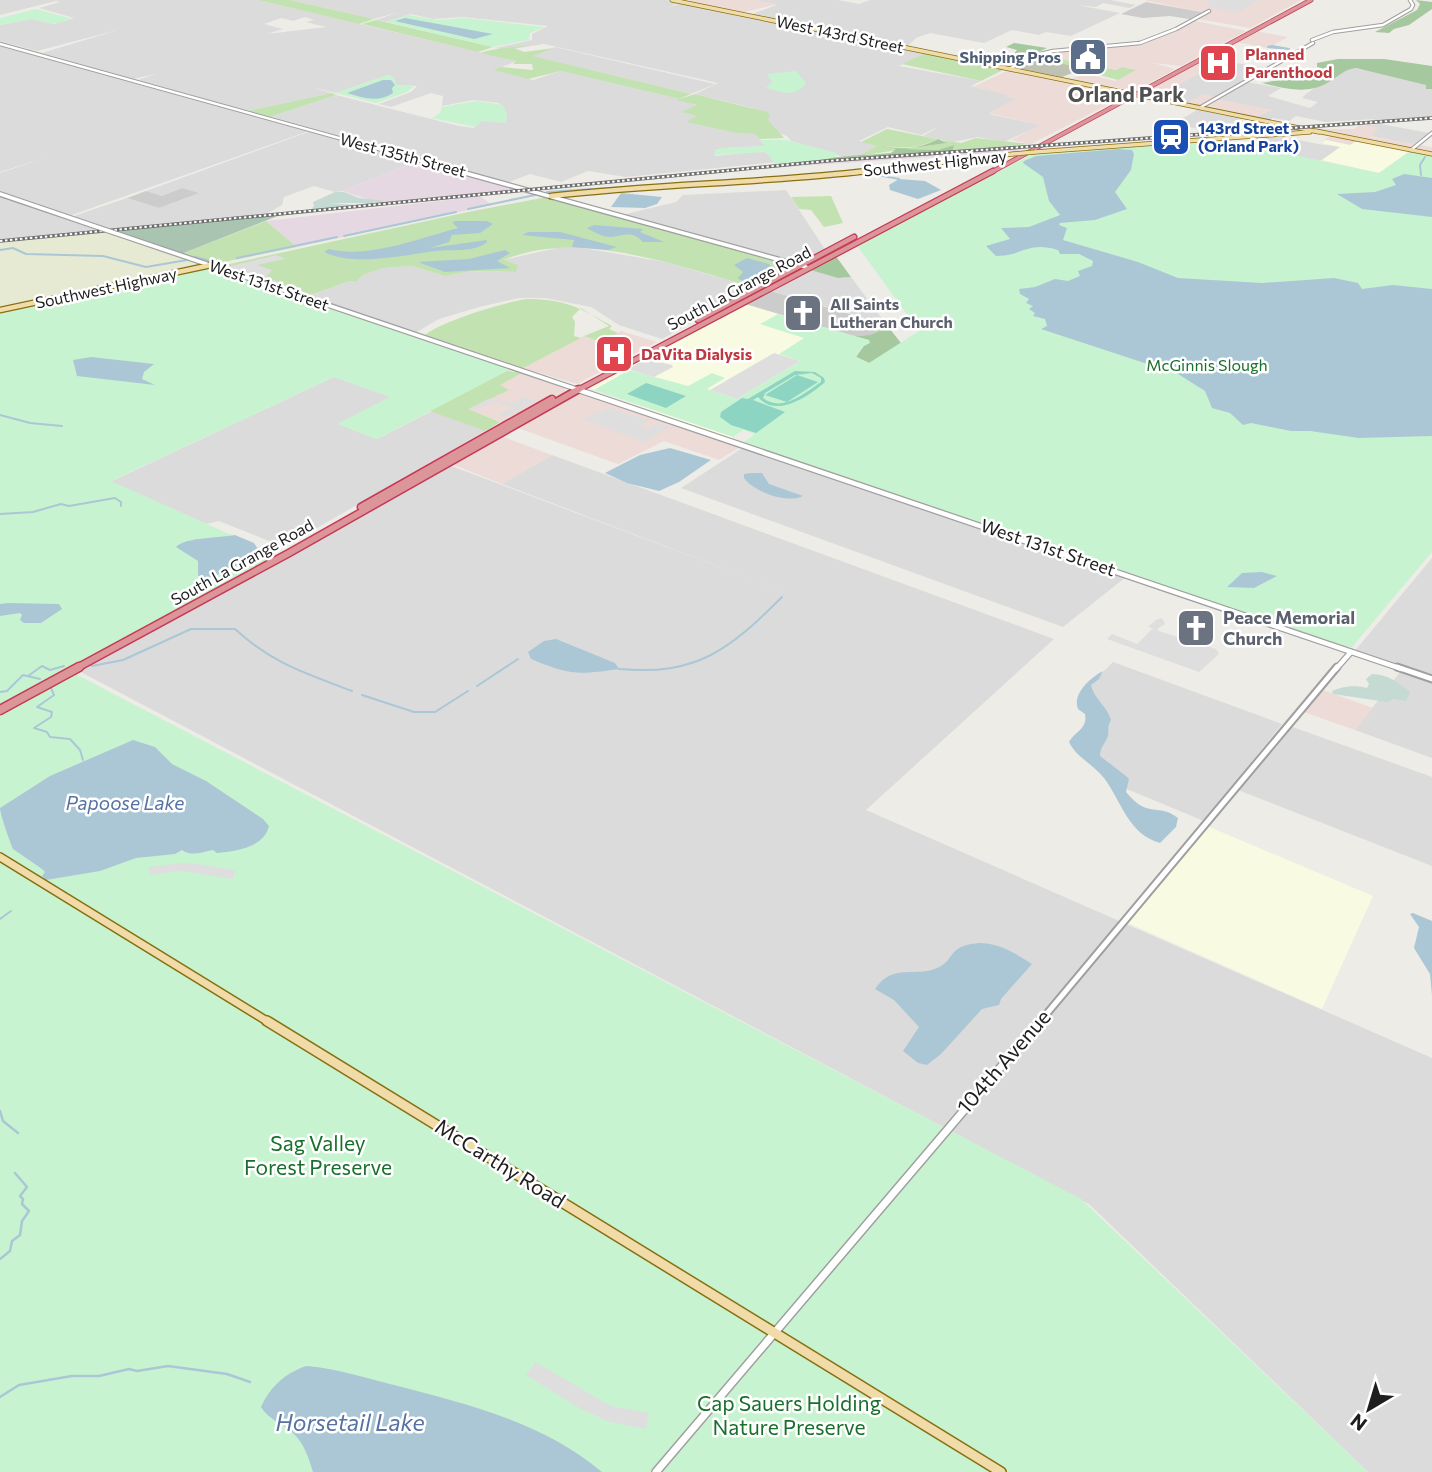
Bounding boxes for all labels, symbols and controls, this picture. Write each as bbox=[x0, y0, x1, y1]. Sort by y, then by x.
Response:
street label: West 143rd Street bbox=[775, 11, 906, 56]
public building icon: Shipping Pros bbox=[1067, 36, 1109, 78]
hospital icon: Planned Parenthood bbox=[1197, 42, 1239, 84]
place label: Planned Parenthood bbox=[1245, 44, 1332, 81]
place label: Shipping Pros bbox=[960, 47, 1061, 66]
district label: Orland Park bbox=[1068, 81, 1184, 106]
station icon: 143rd Street (Orland Park) bbox=[1150, 116, 1192, 158]
place label: 143rd Street (Orland Park) bbox=[1198, 118, 1299, 155]
street label: West 135th Street bbox=[338, 129, 469, 181]
street label: Southwest Highway bbox=[862, 146, 1008, 179]
street label: South La Grange Road bbox=[664, 242, 814, 334]
street label: West 131st Street bbox=[207, 255, 332, 314]
street label: Southwest Highway bbox=[33, 263, 178, 312]
church icon: All Saints Lutheran Church bbox=[782, 292, 824, 334]
place label: All Saints Lutheran Church bbox=[830, 294, 953, 331]
hospital icon: DaVita Dialysis bbox=[593, 333, 635, 375]
place label: DaVita Dialysis bbox=[641, 344, 752, 363]
park label: McGinnis Slough bbox=[1146, 355, 1268, 374]
street label: South La Grange Road bbox=[167, 514, 316, 609]
street label: West 131st Street bbox=[978, 514, 1119, 580]
place label: Peace Memorial Church bbox=[1223, 606, 1355, 649]
church icon: Peace Memorial Church bbox=[1175, 607, 1217, 649]
water label: Papoose Lake bbox=[66, 791, 184, 814]
street label: 104th Avenue bbox=[951, 1004, 1055, 1118]
street label: McCarthy Road bbox=[431, 1113, 570, 1213]
park label: Sag Valley Forest Preserve bbox=[244, 1130, 392, 1179]
north arrow bbox=[1334, 1374, 1404, 1444]
park label: Cap Sauers Holding Nature Preserve bbox=[697, 1390, 881, 1439]
water label: Horsetail Lake bbox=[275, 1408, 425, 1436]
text: N bbox=[1346, 1409, 1371, 1436]

